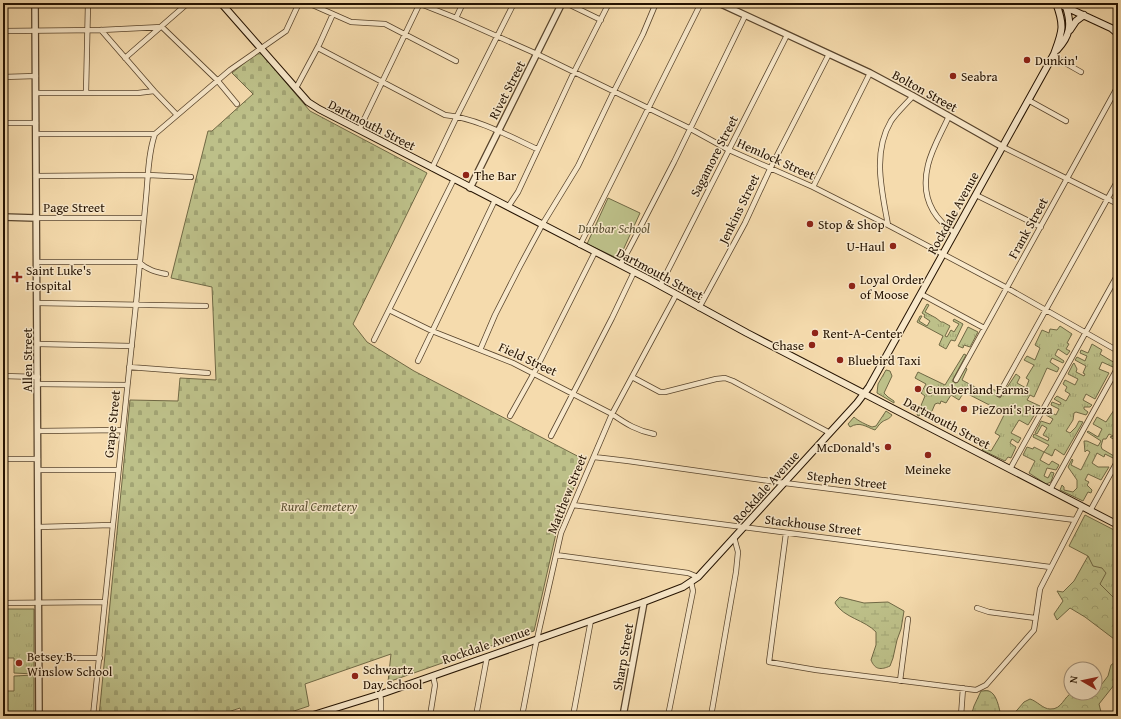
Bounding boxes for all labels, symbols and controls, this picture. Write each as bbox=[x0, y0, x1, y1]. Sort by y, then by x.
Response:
place label: Dunkin' bbox=[1035, 51, 1078, 70]
marker: Dunkin' bbox=[1022, 55, 1032, 65]
street label: Rivet Street bbox=[484, 57, 530, 123]
street label: Bolton Street bbox=[889, 65, 961, 117]
place label: Seabra bbox=[961, 67, 999, 86]
marker: Seabra bbox=[948, 71, 958, 81]
street label: Dartmouth Street bbox=[325, 95, 419, 155]
street label: Sagamore Street bbox=[685, 112, 743, 200]
street label: Hemlock Street bbox=[734, 133, 818, 185]
place label: The Bar bbox=[474, 166, 517, 185]
street label: Rockdale Avenue bbox=[922, 168, 984, 258]
marker: The Bar bbox=[461, 170, 471, 180]
street label: Jenkins Street bbox=[713, 170, 764, 249]
street label: Frank Street bbox=[1003, 194, 1053, 262]
street label: Page Street bbox=[43, 198, 105, 217]
place label: Stop & Shop bbox=[818, 215, 884, 234]
park label: Dunbar School bbox=[577, 219, 650, 238]
marker: Stop & Shop bbox=[805, 219, 815, 229]
place label: U-Haul bbox=[847, 237, 885, 256]
marker: U-Haul bbox=[888, 241, 898, 251]
street label: Dartmouth Street bbox=[613, 243, 707, 305]
place label: Saint Luke's Hospital bbox=[26, 261, 91, 295]
place label: Loyal Order of Moose bbox=[860, 270, 924, 304]
marker: Saint Luke's Hospital bbox=[11, 271, 23, 283]
marker: Loyal Order of Moose bbox=[847, 281, 857, 291]
place label: Rent-A-Center bbox=[823, 324, 902, 343]
street label: Allen Street bbox=[18, 327, 37, 392]
marker: Rent-A-Center bbox=[810, 328, 820, 338]
place label: Chase bbox=[772, 336, 804, 355]
street label: Field Street bbox=[496, 337, 561, 381]
marker: Chase bbox=[807, 340, 817, 350]
place label: Bluebird Taxi bbox=[848, 351, 921, 370]
marker: Bluebird Taxi bbox=[835, 355, 845, 365]
place label: Cumberland Farms bbox=[926, 380, 1029, 399]
marker: Cumberland Farms bbox=[913, 384, 923, 394]
street label: Grape Street bbox=[99, 389, 125, 459]
street label: Dartmouth Street bbox=[900, 392, 994, 454]
place label: PieZoni's Pizza bbox=[972, 400, 1054, 419]
marker: PieZoni's Pizza bbox=[959, 404, 969, 414]
place label: McDonald's bbox=[817, 438, 880, 457]
marker: McDonald's bbox=[883, 442, 893, 452]
street label: Rockdale Avenue bbox=[728, 446, 804, 528]
marker: Meineke bbox=[923, 450, 933, 460]
street label: Matthew Street bbox=[542, 451, 592, 537]
place label: Meineke bbox=[905, 460, 951, 479]
street label: Stephen Street bbox=[806, 466, 889, 494]
park label: Rural Cemetery bbox=[280, 497, 357, 516]
street label: Stackhouse Street bbox=[764, 510, 863, 540]
street label: Rockdale Avenue bbox=[439, 621, 533, 669]
street label: Sharp Street bbox=[608, 622, 638, 692]
place label: Betsey B. Winslow School bbox=[27, 647, 113, 681]
marker: Betsey B. Winslow School bbox=[14, 658, 24, 668]
place label: Schwartz Day School bbox=[363, 660, 423, 694]
north arrow bbox=[1063, 661, 1103, 701]
marker: Schwartz Day School bbox=[350, 671, 360, 681]
text: N bbox=[1065, 674, 1082, 684]

